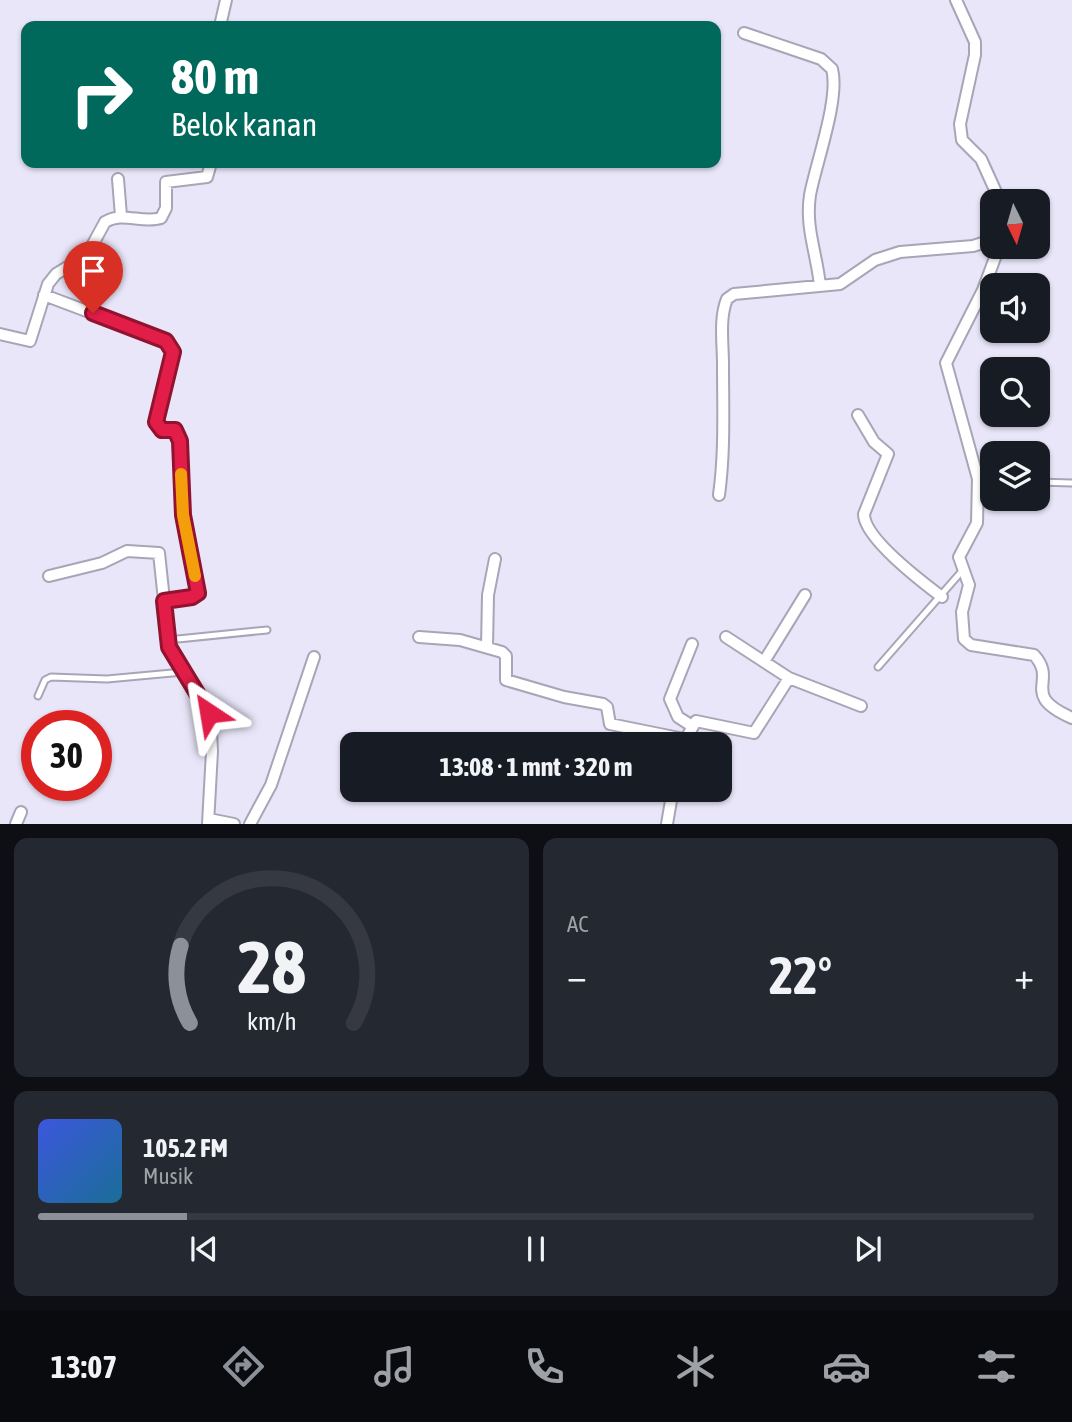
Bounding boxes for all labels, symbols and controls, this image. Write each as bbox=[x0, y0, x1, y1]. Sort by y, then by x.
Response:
text: 80 m bbox=[171, 48, 259, 104]
icon: right bbox=[56, 49, 147, 140]
text: Belok kanan bbox=[171, 106, 317, 143]
north arrow bbox=[980, 189, 1050, 259]
map controls bbox=[980, 189, 1050, 511]
pin bbox=[63, 241, 123, 313]
icon: arrive bbox=[74, 252, 112, 290]
button: sound bbox=[980, 273, 1050, 343]
button: search bbox=[980, 357, 1050, 427]
button: layers bbox=[980, 441, 1050, 511]
position arrow bbox=[172, 676, 246, 750]
speed limit sign: 30 bbox=[21, 710, 112, 801]
text: 13:08 · 1 mnt · 320 m bbox=[440, 752, 632, 782]
text: AC bbox=[567, 911, 589, 937]
text: 28 bbox=[237, 926, 306, 1009]
text: 22° bbox=[769, 945, 832, 1005]
text: − bbox=[567, 954, 587, 997]
text: + bbox=[1014, 954, 1034, 997]
text: km/h bbox=[247, 1007, 296, 1035]
text: 105.2 FM bbox=[143, 1133, 228, 1163]
text: Musik bbox=[143, 1163, 193, 1189]
icon: previous bbox=[185, 1230, 223, 1268]
icon: pause bbox=[517, 1230, 555, 1268]
icon: next bbox=[849, 1230, 887, 1268]
icon: directions bbox=[219, 1342, 268, 1391]
icon: music bbox=[370, 1342, 419, 1391]
icon: phone bbox=[520, 1342, 569, 1391]
icon: climate bbox=[671, 1342, 720, 1391]
icon: car bbox=[822, 1342, 871, 1391]
icon: filters bbox=[972, 1342, 1021, 1391]
text: 13:07 bbox=[51, 1348, 117, 1385]

